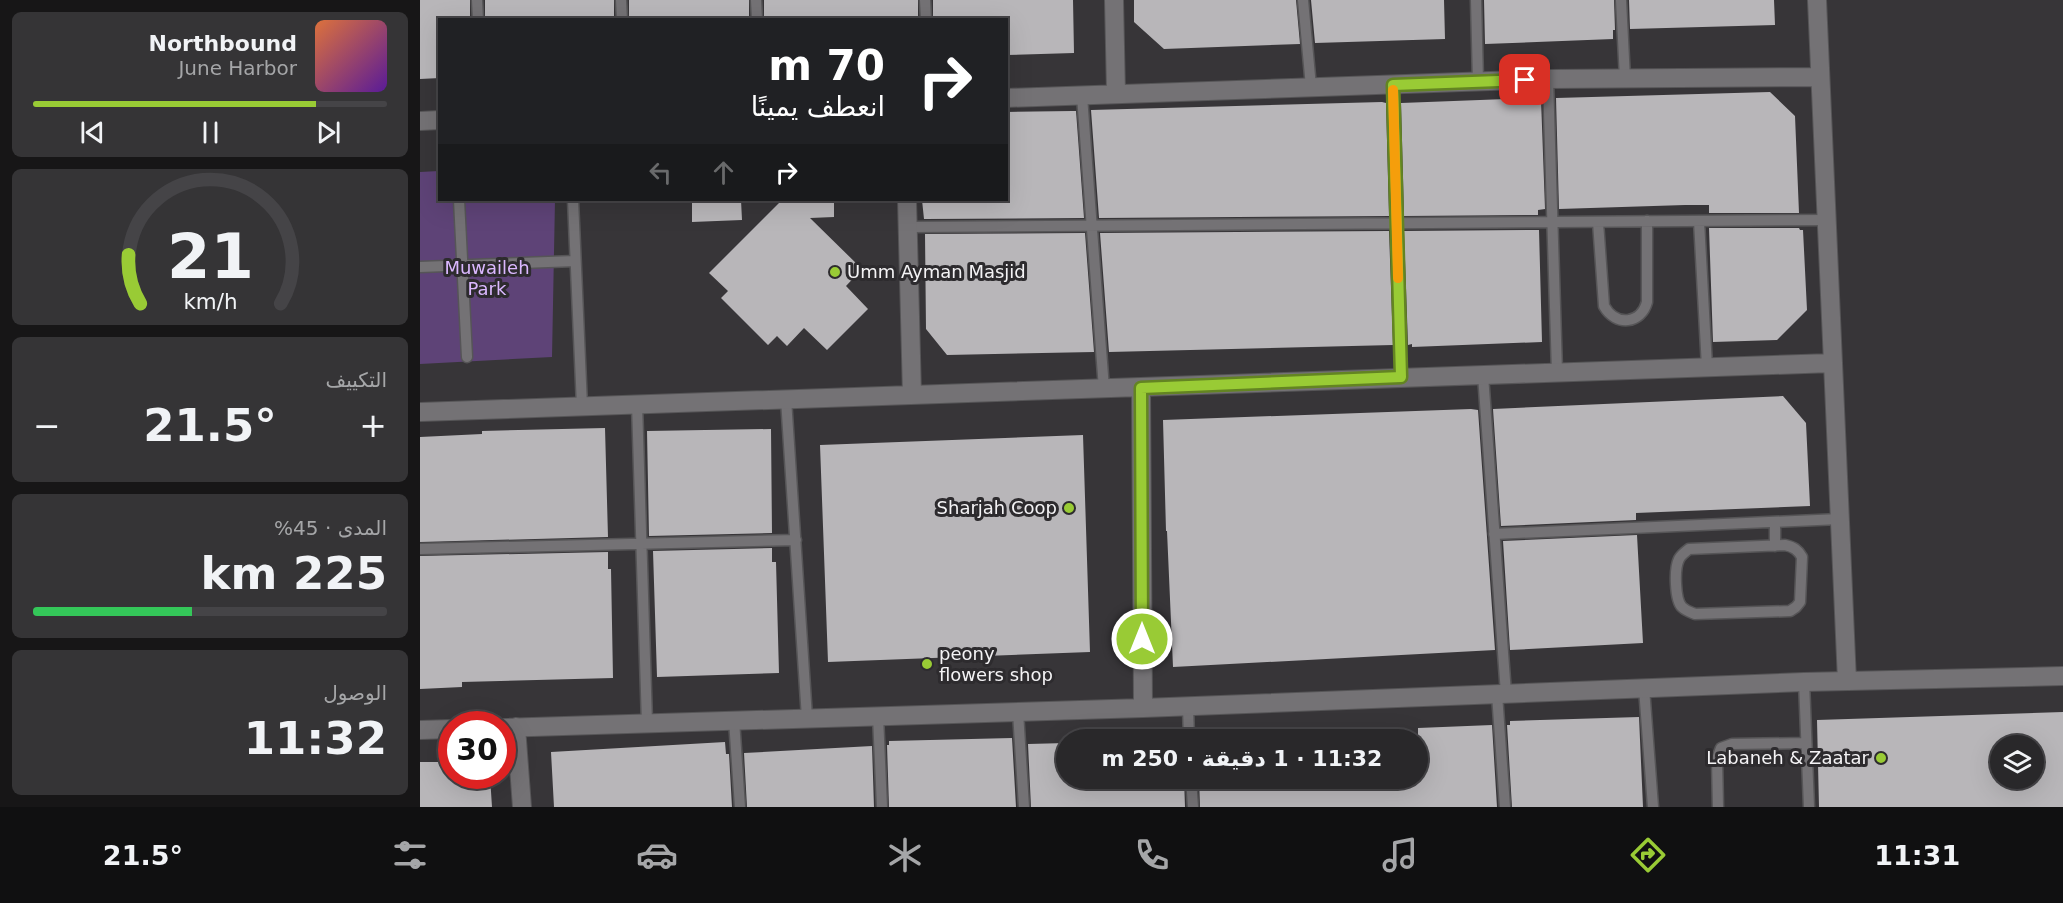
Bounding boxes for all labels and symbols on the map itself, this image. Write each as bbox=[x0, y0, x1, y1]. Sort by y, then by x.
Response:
pin bbox=[1499, 54, 1550, 105]
park label: Muwaileh Park bbox=[444, 257, 530, 299]
place label: Umm Ayman Masjid bbox=[847, 261, 1026, 282]
marker: Umm Ayman Masjid bbox=[828, 265, 842, 279]
place label: Sharjah Coop bbox=[937, 497, 1057, 518]
marker: Sharjah Coop bbox=[1062, 501, 1076, 515]
position arrow bbox=[1110, 607, 1174, 671]
place label: peony flowers shop bbox=[939, 643, 1053, 685]
marker: peony flowers shop bbox=[920, 657, 934, 671]
speed limit sign: 30 bbox=[438, 711, 516, 789]
place label: Labaneh & Zaatar bbox=[1706, 747, 1870, 768]
marker: Labaneh & Zaatar bbox=[1874, 751, 1888, 765]

